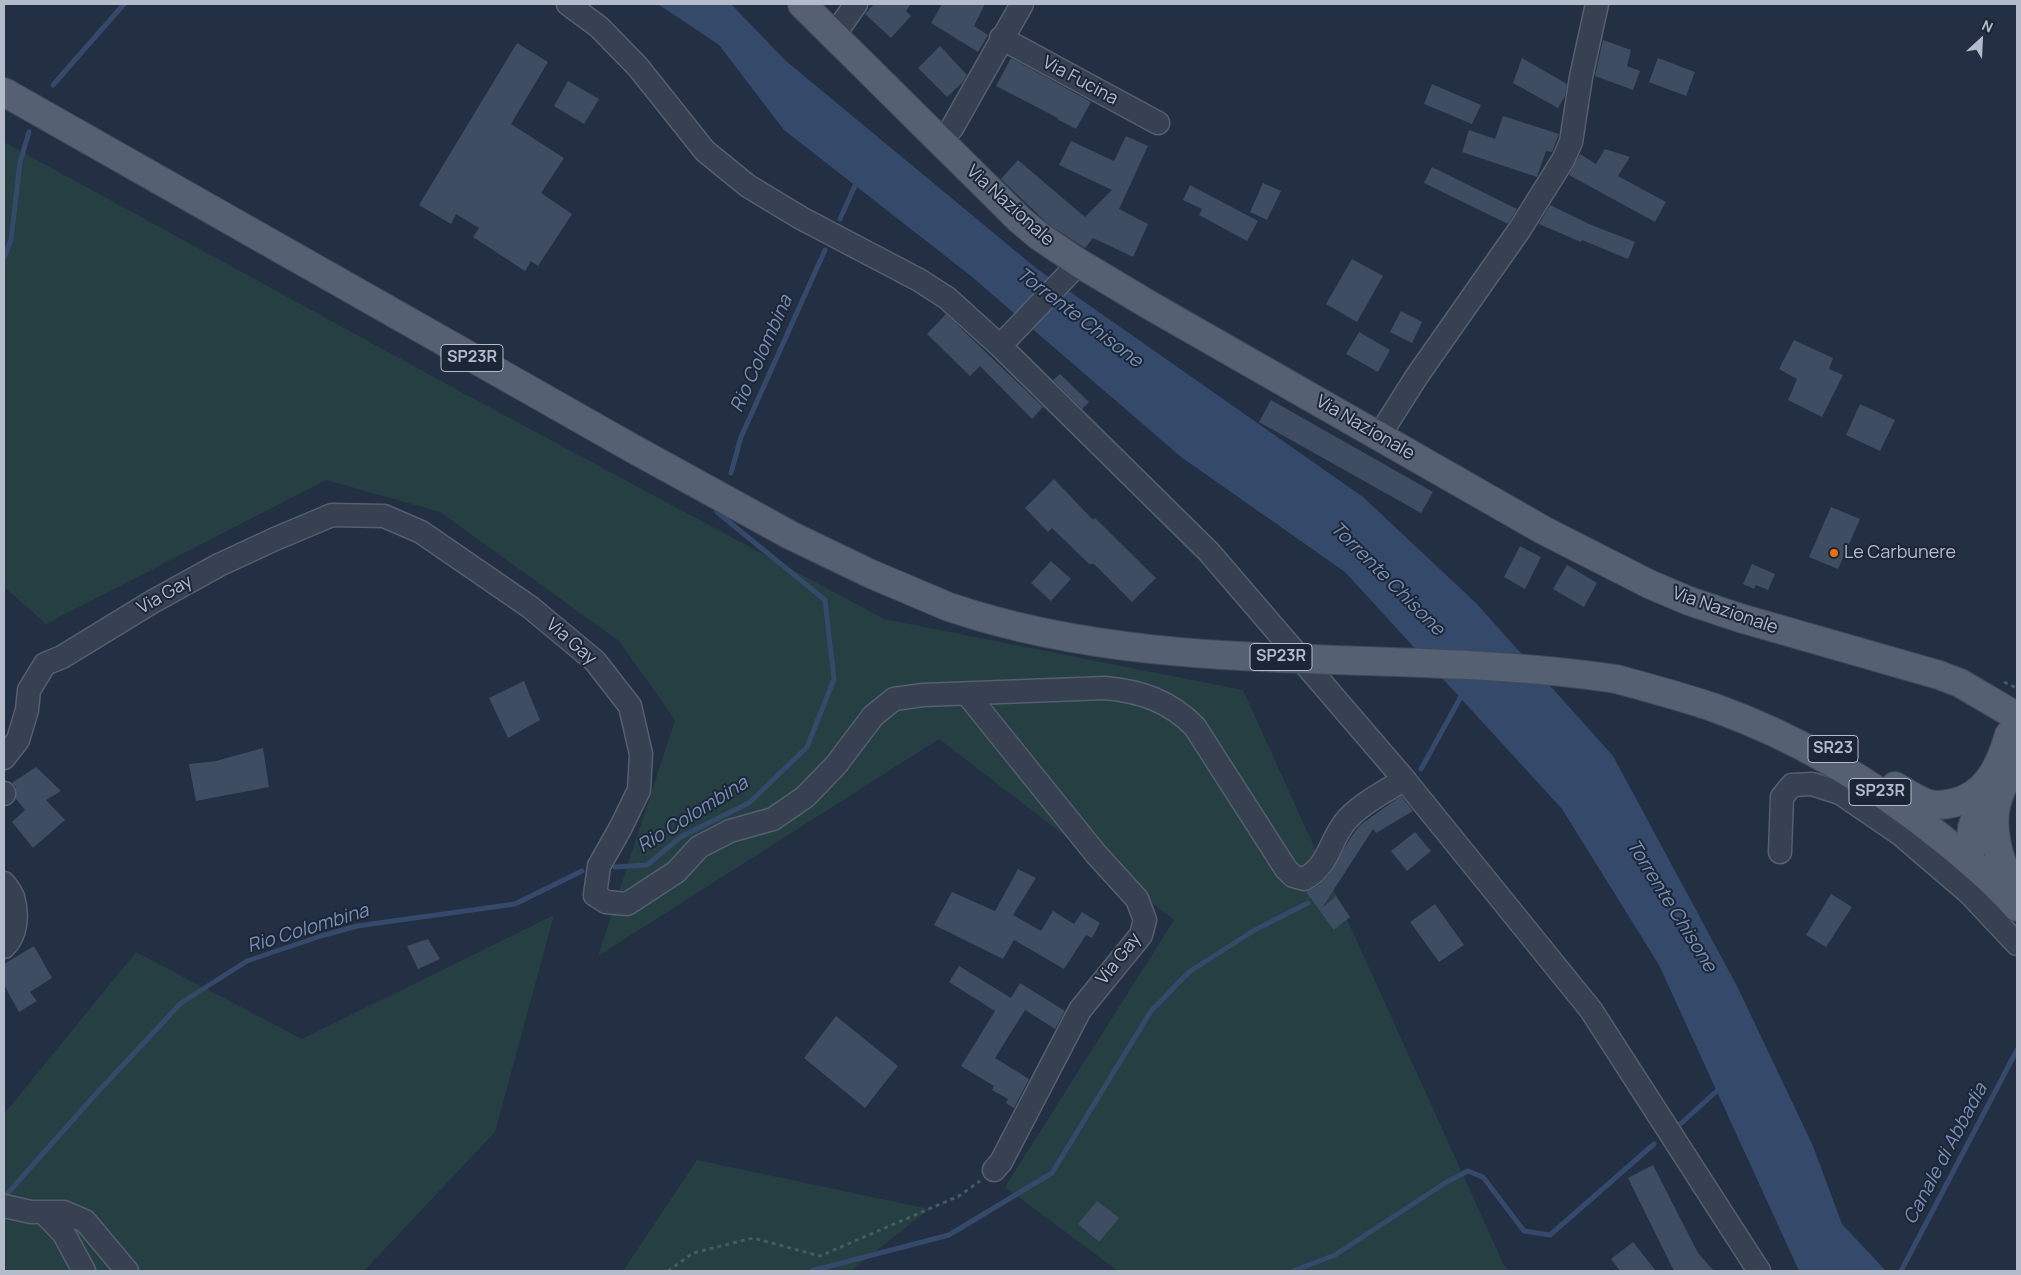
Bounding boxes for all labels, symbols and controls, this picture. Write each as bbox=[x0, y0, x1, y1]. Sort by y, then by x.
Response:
north arrow bbox=[1956, 15, 2006, 65]
text: N bbox=[1979, 15, 1996, 37]
street label: Via Fucina bbox=[1038, 52, 1122, 110]
street label: Via Nazionale bbox=[962, 161, 1058, 251]
water label: Torrente Chisone bbox=[1012, 263, 1146, 373]
water label: Rio Colombina bbox=[726, 292, 798, 416]
road number: SP23R bbox=[441, 344, 503, 372]
street label: Via Nazionale bbox=[1312, 391, 1418, 465]
water label: Torrente Chisone bbox=[1325, 517, 1449, 641]
place label: Le Carbunere bbox=[1844, 542, 1956, 564]
marker: Le Carbunere bbox=[1828, 547, 1840, 559]
street label: Via Gay bbox=[134, 571, 196, 619]
street label: Via Nazionale bbox=[1669, 583, 1781, 639]
street label: Via Gay bbox=[541, 614, 601, 670]
road number: SP23R bbox=[1250, 644, 1312, 670]
road number: SR23 bbox=[1808, 736, 1858, 762]
water label: Rio Colombina bbox=[634, 772, 752, 858]
road number: SP23R bbox=[1849, 779, 1911, 806]
water label: Torrente Chisone bbox=[1621, 836, 1721, 976]
water label: Rio Colombina bbox=[245, 900, 371, 958]
street label: Via Gay bbox=[1092, 929, 1146, 989]
water label: Canale di Abbadia bbox=[1899, 1080, 1993, 1228]

